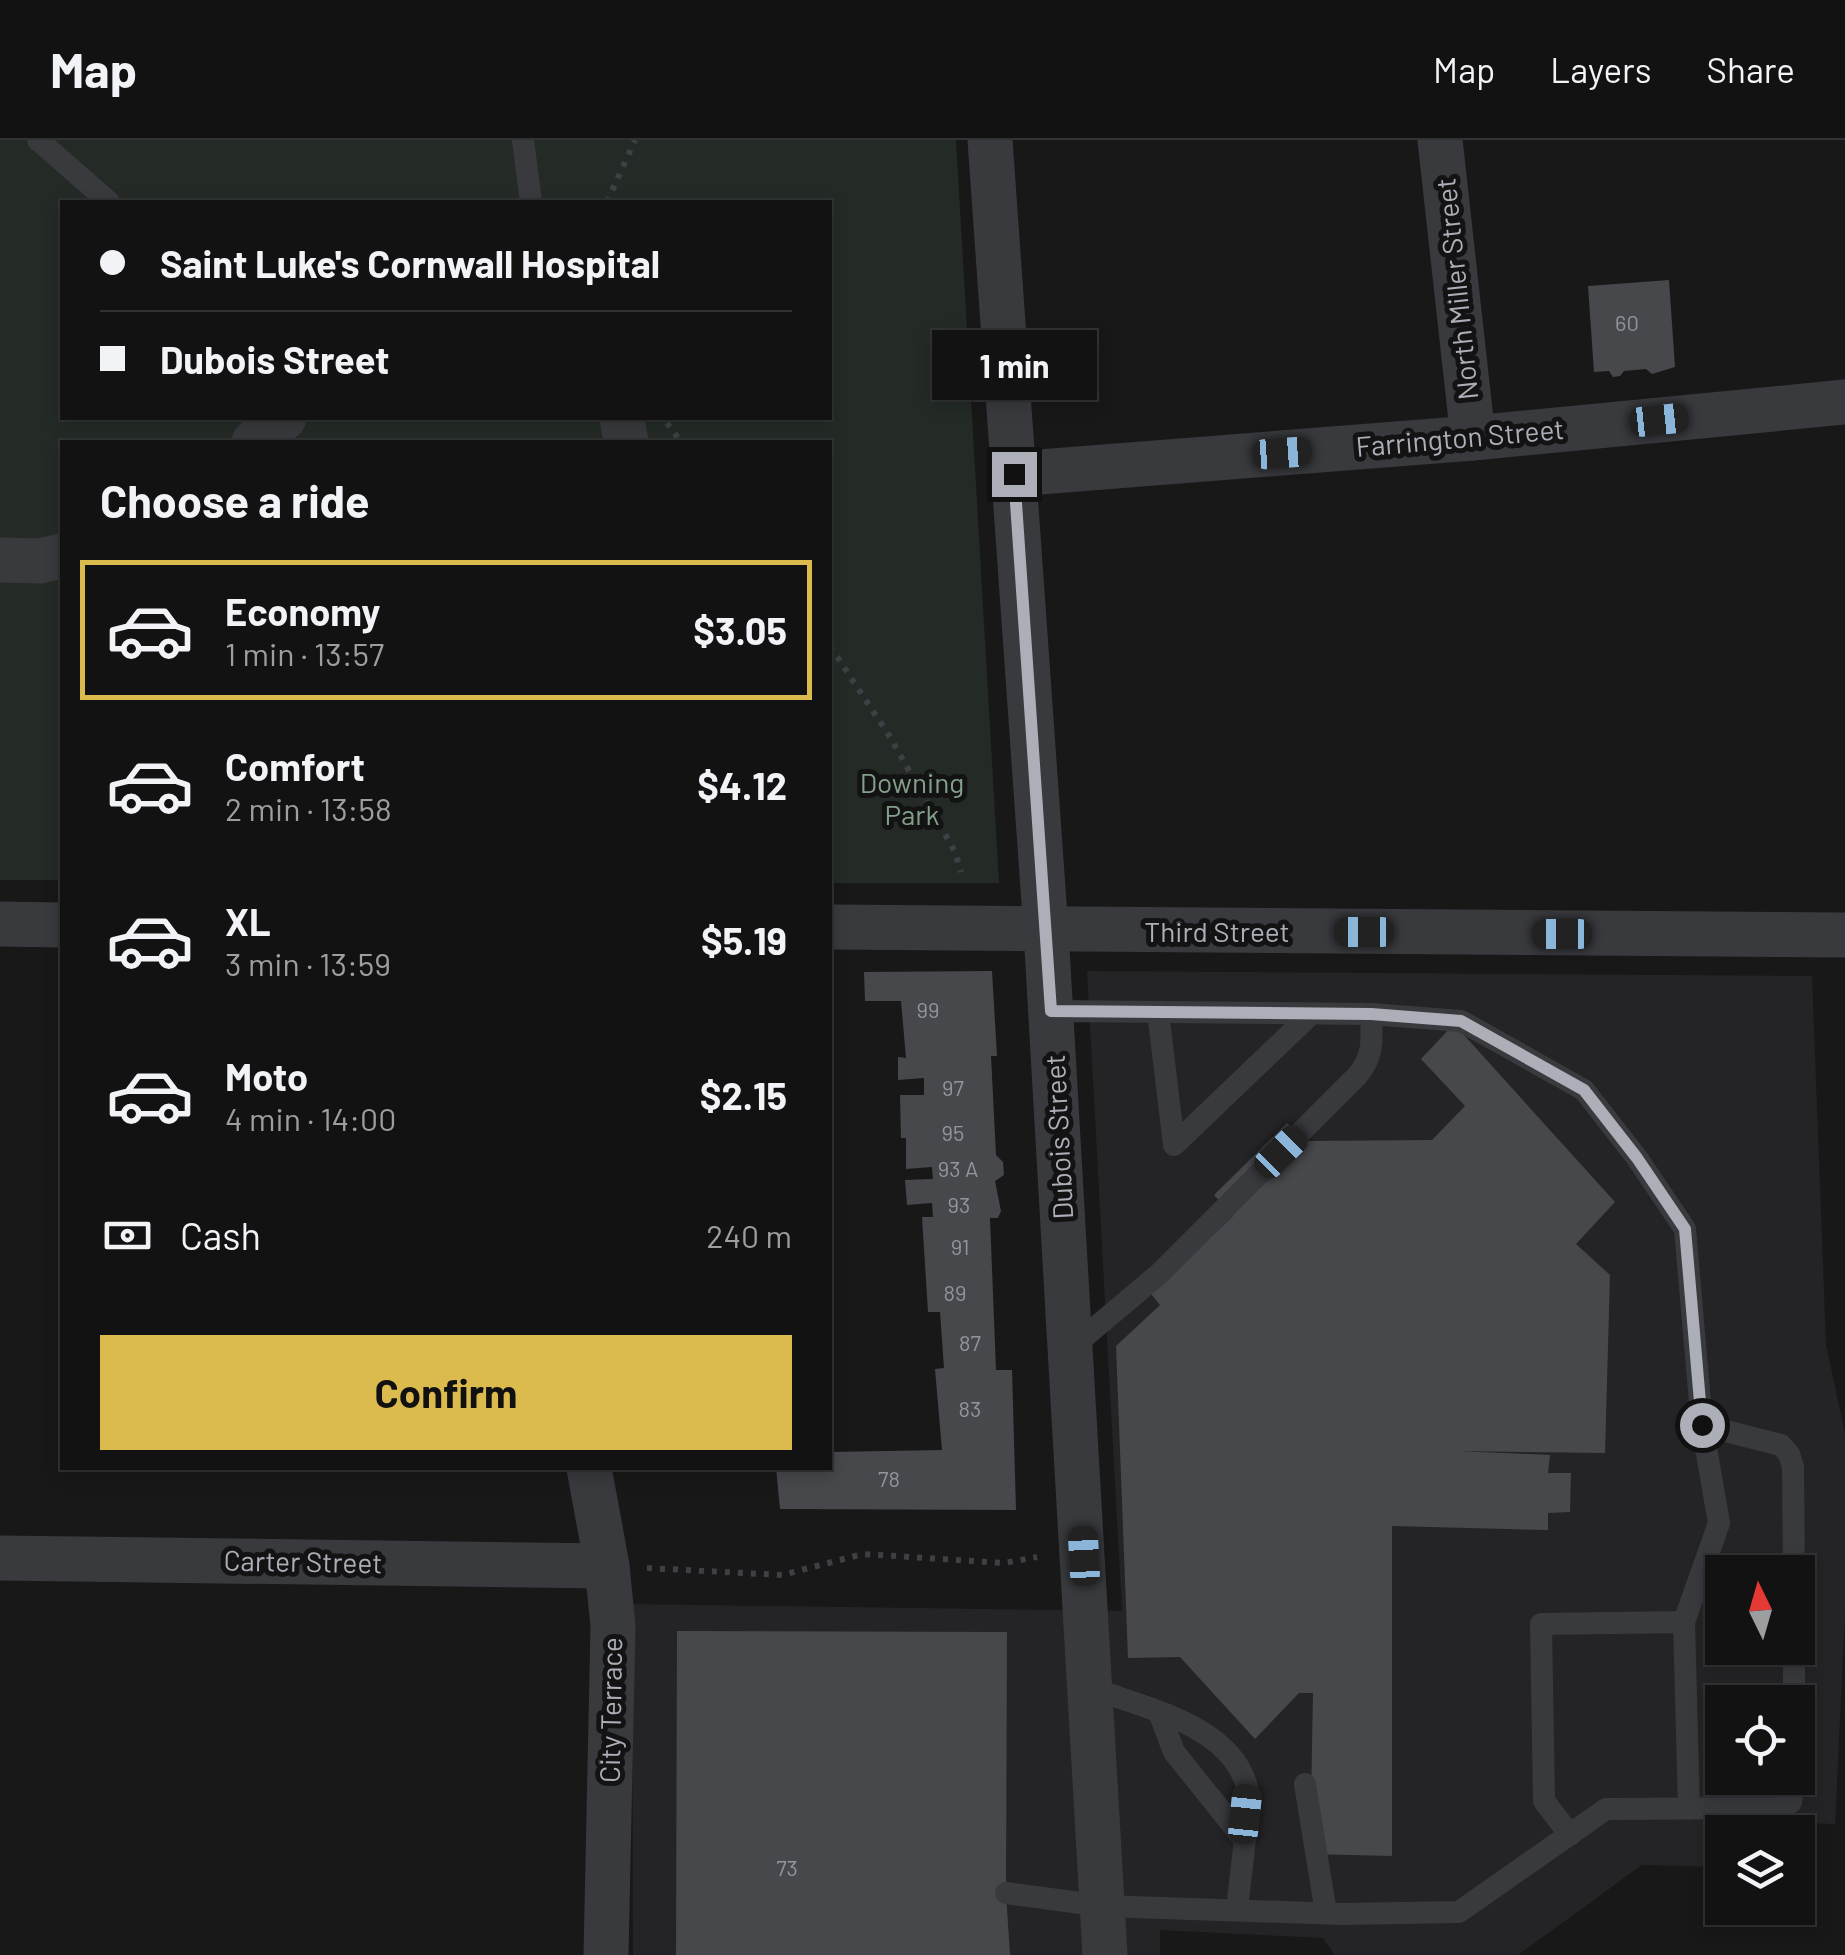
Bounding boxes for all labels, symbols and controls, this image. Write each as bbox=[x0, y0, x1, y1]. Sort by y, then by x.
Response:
text: Map bbox=[50, 40, 137, 98]
text: Map bbox=[1433, 48, 1495, 90]
text: Layers bbox=[1550, 48, 1652, 90]
text: Share bbox=[1707, 48, 1795, 90]
street label: North Miller Street bbox=[1427, 177, 1485, 402]
text: Saint Luke's Cornwall Hospital bbox=[160, 240, 660, 286]
house number: 60 bbox=[1615, 309, 1639, 335]
callout: 1 min bbox=[932, 329, 1096, 399]
text: Dubois Street bbox=[160, 336, 389, 382]
text: 1 min bbox=[979, 346, 1050, 384]
car bbox=[1628, 402, 1690, 438]
street label: Farrington Street bbox=[1354, 411, 1566, 463]
car bbox=[1251, 436, 1313, 470]
route end bbox=[992, 452, 1037, 497]
text: Choose a ride bbox=[100, 473, 370, 527]
icon: car bbox=[105, 585, 195, 675]
text: Economy bbox=[225, 588, 380, 634]
text: $3.05 bbox=[693, 607, 787, 653]
text: 1 min · 13:57 bbox=[225, 634, 384, 672]
icon: car bbox=[105, 740, 195, 830]
text: Comfort bbox=[225, 743, 365, 789]
text: $4.12 bbox=[697, 762, 787, 808]
park label: Downing Park bbox=[860, 765, 964, 831]
text: 2 min · 13:58 bbox=[225, 789, 392, 827]
icon: car bbox=[105, 895, 195, 985]
text: XL bbox=[225, 898, 271, 944]
street label: Third Street bbox=[1144, 914, 1290, 948]
text: $5.19 bbox=[701, 917, 787, 963]
car bbox=[1334, 917, 1394, 947]
car bbox=[1532, 919, 1592, 949]
text: 3 min · 13:59 bbox=[225, 944, 391, 982]
house number: 99 bbox=[917, 996, 939, 1022]
icon: car bbox=[105, 1050, 195, 1140]
text: Moto bbox=[225, 1053, 308, 1099]
street label: Dubois Street bbox=[1037, 1054, 1079, 1220]
text: $2.15 bbox=[700, 1072, 787, 1118]
house number: 97 bbox=[942, 1074, 964, 1100]
text: 4 min · 14:00 bbox=[225, 1099, 396, 1137]
house number: 95 bbox=[942, 1119, 964, 1145]
car bbox=[1249, 1120, 1313, 1184]
house number: 93 A bbox=[938, 1155, 978, 1181]
house number: 93 bbox=[948, 1191, 970, 1217]
icon: cash bbox=[100, 1208, 155, 1263]
text: Cash bbox=[180, 1212, 261, 1258]
text: 240 m bbox=[706, 1216, 792, 1254]
house number: 91 bbox=[951, 1233, 969, 1259]
house number: 89 bbox=[944, 1279, 966, 1305]
house number: 87 bbox=[959, 1329, 981, 1355]
button: Confirm bbox=[100, 1335, 792, 1450]
house number: 83 bbox=[959, 1395, 981, 1421]
route start bbox=[1680, 1403, 1725, 1448]
house number: 78 bbox=[878, 1465, 900, 1491]
car bbox=[1067, 1525, 1101, 1587]
street label: Carter Street bbox=[223, 1543, 383, 1579]
north arrow bbox=[1705, 1555, 1815, 1665]
map controls bbox=[1705, 1555, 1815, 1925]
street label: City Terrace bbox=[592, 1637, 628, 1783]
button: locate bbox=[1705, 1685, 1815, 1795]
car bbox=[1227, 1783, 1263, 1845]
button: layers bbox=[1705, 1815, 1815, 1925]
house number: 73 bbox=[776, 1854, 798, 1880]

